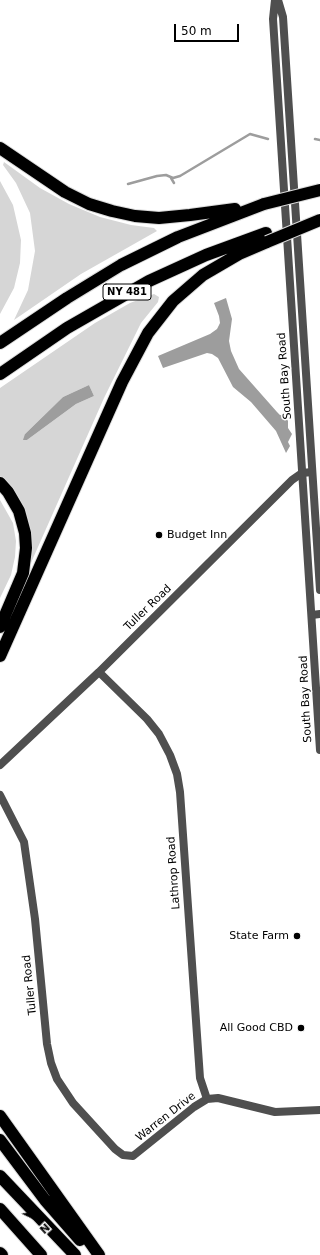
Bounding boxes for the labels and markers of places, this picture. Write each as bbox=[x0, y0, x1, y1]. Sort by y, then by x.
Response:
place label: Budget Inn bbox=[167, 528, 227, 542]
marker: Budget Inn bbox=[154, 530, 164, 540]
place label: State Farm bbox=[229, 929, 289, 943]
marker: State Farm bbox=[292, 931, 302, 941]
place label: All Good CBD bbox=[220, 1021, 293, 1035]
marker: All Good CBD bbox=[296, 1023, 306, 1033]

